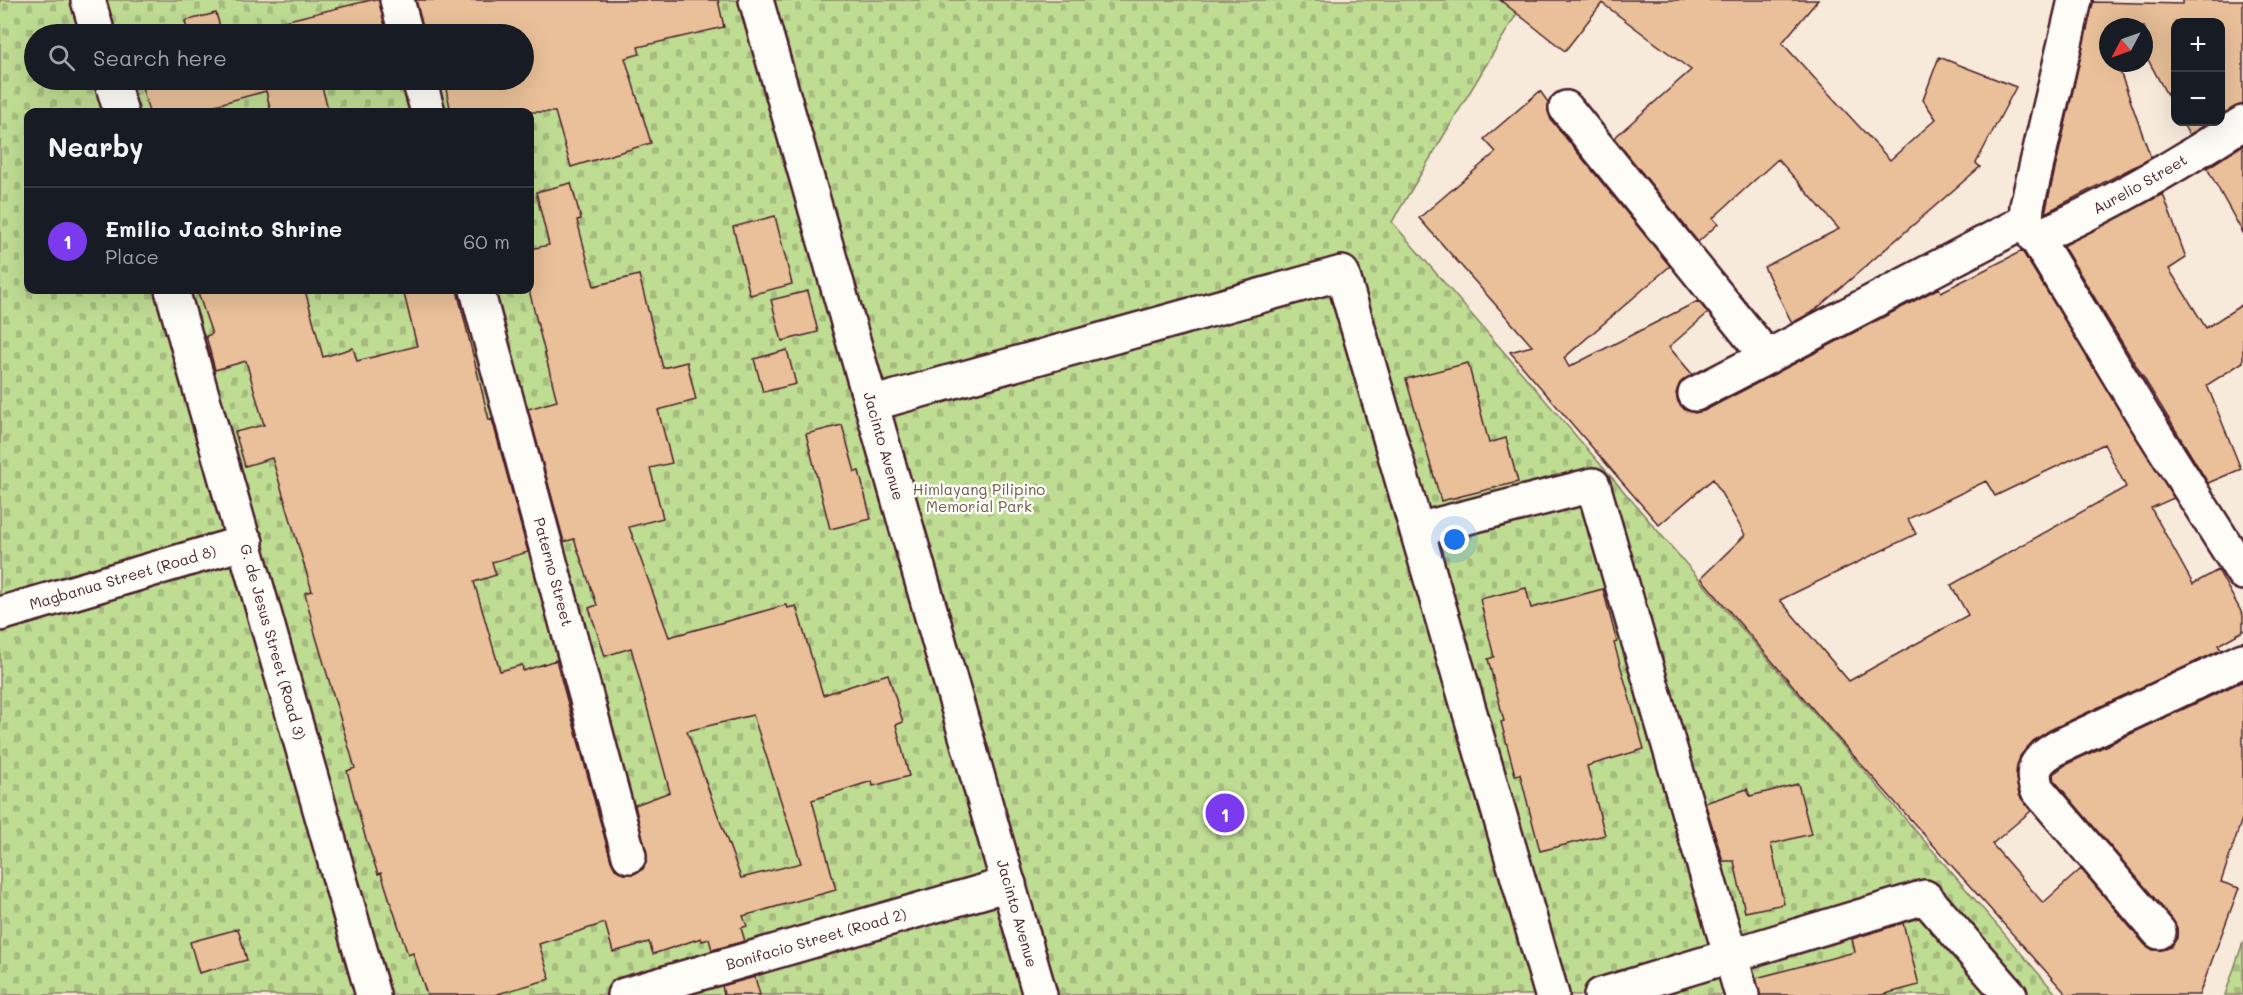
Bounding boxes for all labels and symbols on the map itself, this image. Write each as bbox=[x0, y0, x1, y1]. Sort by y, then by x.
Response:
north arrow bbox=[2099, 18, 2153, 72]
street label: Aurelio Street bbox=[2089, 149, 2190, 218]
street label: Jacinto Avenue bbox=[859, 389, 909, 502]
park label: Himlayang Pilipino Memorial Park bbox=[913, 479, 1045, 516]
street label: Paterno Street bbox=[530, 515, 578, 628]
your location bbox=[1440, 525, 1469, 554]
street label: Magbanua Street (Road 8) bbox=[27, 540, 218, 614]
street label: G. de Jesus Street (Road 3) bbox=[236, 541, 311, 742]
pin: 1 bbox=[1206, 790, 1244, 836]
street label: Jacinto Avenue bbox=[993, 857, 1043, 970]
street label: Bonifacio Street (Road 2) bbox=[723, 903, 908, 974]

